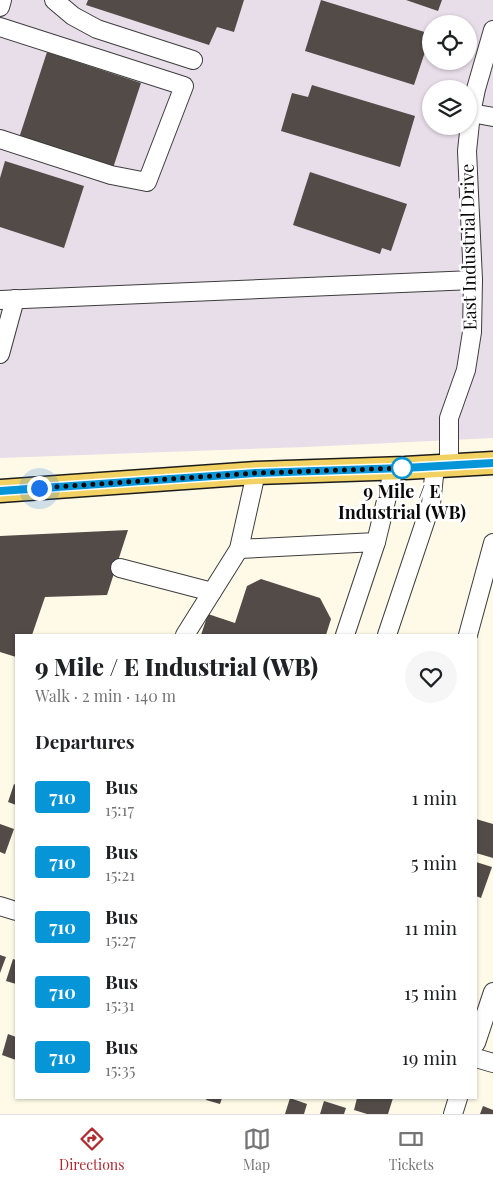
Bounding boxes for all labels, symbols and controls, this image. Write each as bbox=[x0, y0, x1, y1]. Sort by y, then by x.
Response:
map controls bbox=[422, 15, 477, 135]
button: locate bbox=[422, 15, 477, 70]
button: layers bbox=[422, 80, 477, 135]
street label: East Industrial Drive bbox=[455, 164, 481, 331]
marker: 9 Mile / E Industrial (WB) bbox=[391, 457, 413, 479]
your location bbox=[27, 476, 52, 501]
place label: 9 Mile / E Industrial (WB) bbox=[338, 479, 466, 524]
text: 9 Mile / E Industrial (WB) bbox=[35, 650, 318, 682]
button: heart bbox=[405, 651, 457, 703]
text: Walk · 2 min · 140 m bbox=[35, 685, 176, 706]
text: Departures bbox=[35, 728, 135, 754]
text: Bus bbox=[105, 773, 138, 799]
text: 1 min bbox=[411, 784, 457, 810]
text: 710 bbox=[49, 785, 76, 809]
text: 15:17 bbox=[105, 799, 134, 820]
text: Bus bbox=[105, 838, 138, 864]
text: 5 min bbox=[411, 849, 457, 875]
text: 710 bbox=[49, 850, 76, 874]
text: 15:21 bbox=[105, 864, 135, 885]
text: Bus bbox=[105, 903, 138, 929]
text: 11 min bbox=[404, 914, 457, 940]
text: 710 bbox=[49, 915, 76, 939]
text: 15:27 bbox=[105, 929, 136, 950]
text: Bus bbox=[105, 968, 138, 994]
text: 15 min bbox=[404, 979, 457, 1005]
text: 710 bbox=[49, 980, 76, 1004]
text: 15:31 bbox=[105, 994, 135, 1015]
text: Bus bbox=[105, 1033, 138, 1059]
text: 19 min bbox=[402, 1044, 457, 1070]
text: 710 bbox=[49, 1045, 76, 1069]
text: 15:35 bbox=[105, 1059, 135, 1080]
tab: Directions bbox=[59, 1125, 124, 1174]
tab: Map bbox=[243, 1125, 271, 1174]
tab: Tickets bbox=[389, 1125, 434, 1174]

